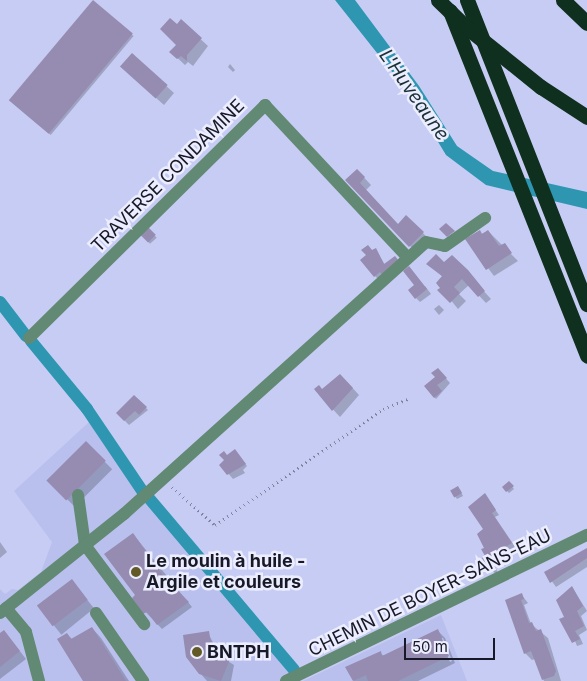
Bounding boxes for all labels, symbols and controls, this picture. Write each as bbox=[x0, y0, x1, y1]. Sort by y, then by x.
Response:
water label: L'Huveaune bbox=[374, 45, 454, 145]
street label: TRAVERSE CONDAMINE bbox=[87, 95, 249, 257]
street label: CHEMIN DE BOYER-SANS-EAU bbox=[305, 525, 555, 661]
place label: Le moulin à huile - Argile et couleurs bbox=[146, 551, 305, 594]
marker: Le moulin à huile - Argile et couleurs bbox=[130, 566, 142, 578]
scale bar bbox=[407, 628, 498, 660]
text: 50 m bbox=[412, 637, 448, 656]
place label: BNTPH bbox=[207, 641, 270, 663]
marker: BNTPH bbox=[191, 646, 203, 658]

